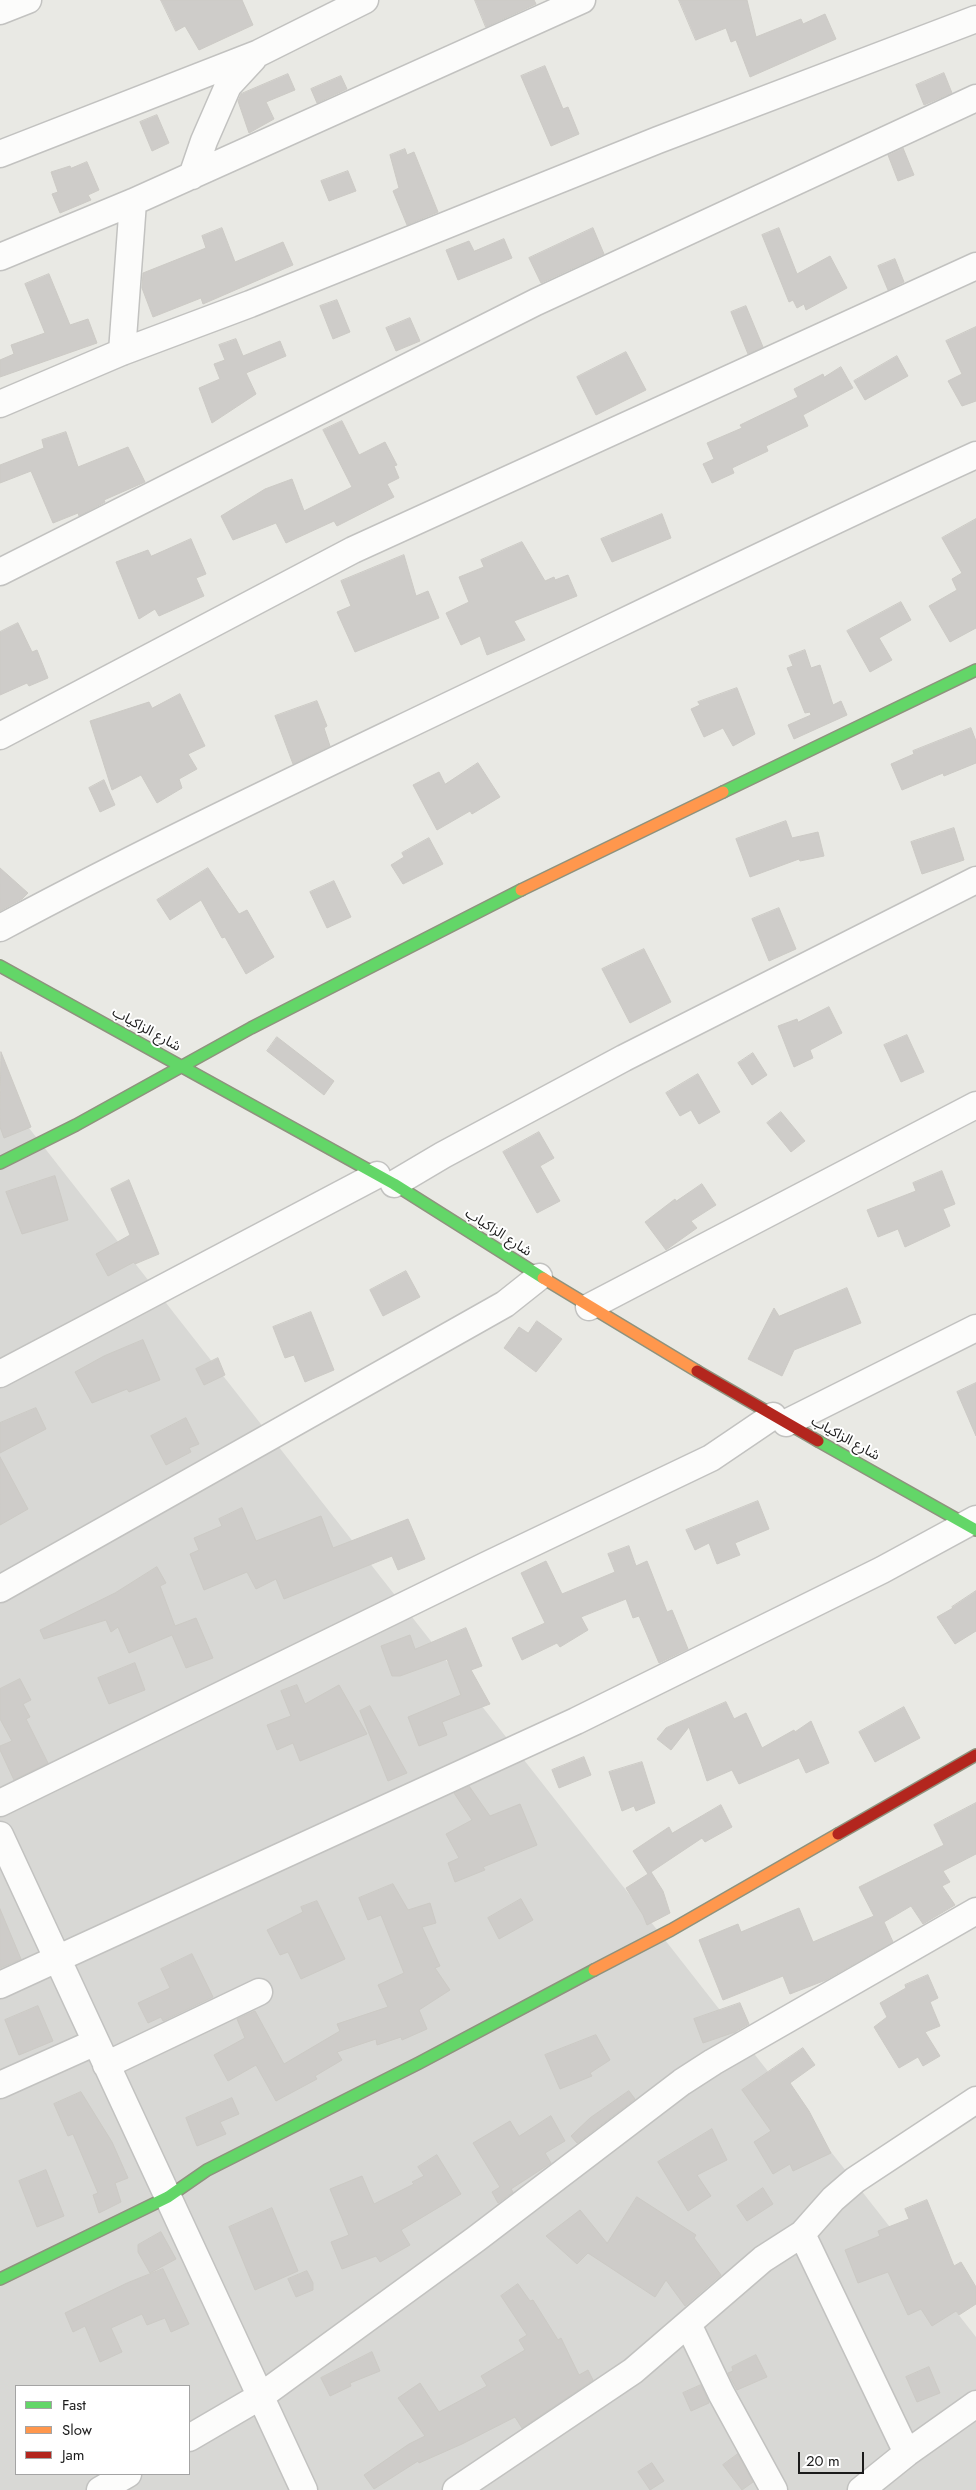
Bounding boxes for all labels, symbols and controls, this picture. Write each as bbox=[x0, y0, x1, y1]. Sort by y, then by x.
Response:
street label: شارع الزاكياب bbox=[109, 1004, 183, 1056]
street label: شارع الزاكياب bbox=[462, 1205, 534, 1261]
street label: شارع الزاكياب bbox=[808, 1413, 882, 1465]
legend bbox=[15, 2385, 190, 2475]
text: Fast bbox=[62, 2394, 86, 2416]
text: Slow bbox=[62, 2419, 92, 2441]
scale bar bbox=[801, 2442, 867, 2474]
text: Jam bbox=[62, 2444, 85, 2466]
text: 20 m bbox=[806, 2450, 840, 2472]

